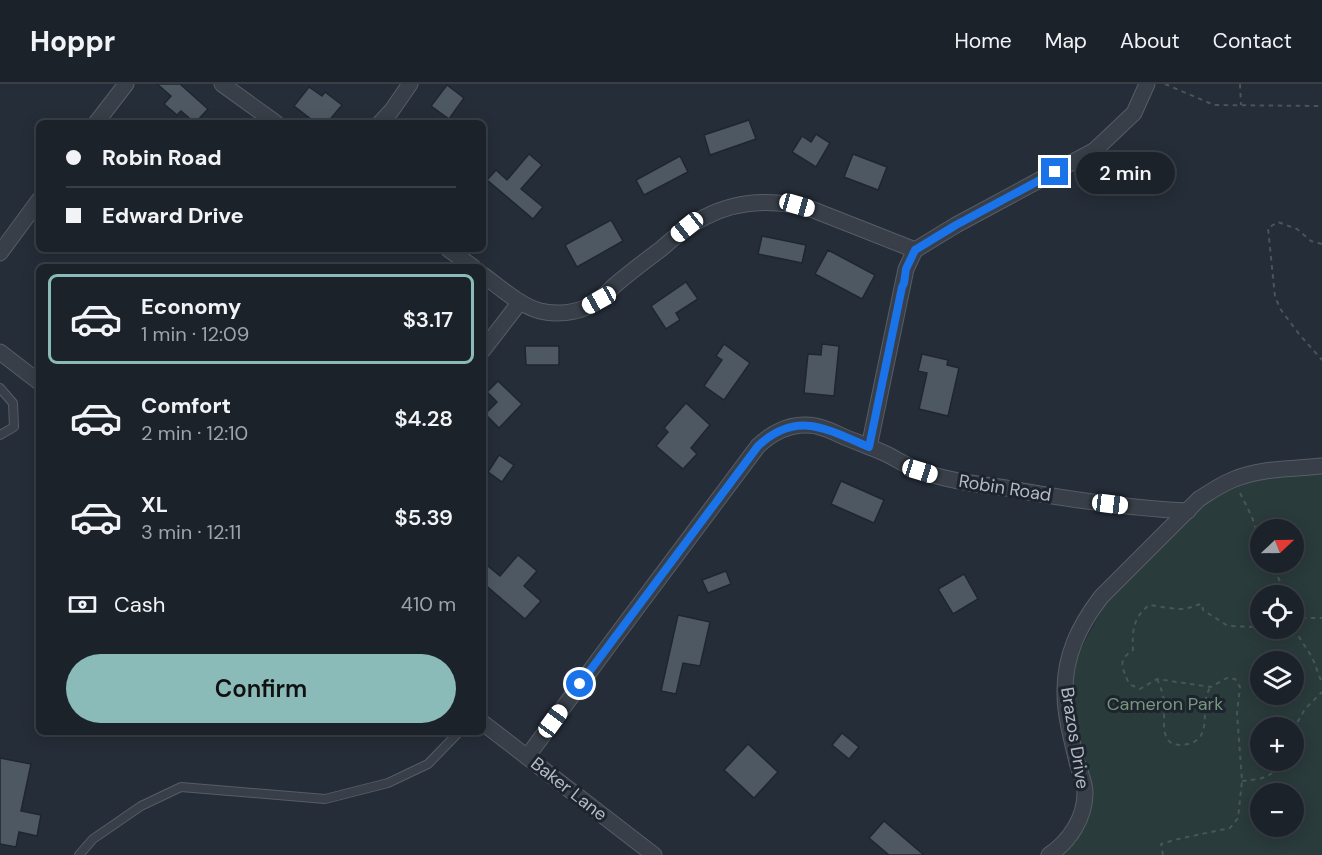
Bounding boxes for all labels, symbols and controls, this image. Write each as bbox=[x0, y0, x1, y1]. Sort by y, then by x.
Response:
text: Hoppr bbox=[30, 23, 115, 60]
text: Home bbox=[954, 27, 1012, 55]
text: Map bbox=[1045, 27, 1087, 55]
text: About bbox=[1120, 27, 1180, 55]
text: Contact bbox=[1213, 27, 1292, 55]
text: Robin Road bbox=[102, 143, 222, 172]
callout: 2 min bbox=[1076, 151, 1175, 193]
route end bbox=[1041, 158, 1068, 185]
text: 2 min bbox=[1099, 160, 1152, 186]
car bbox=[777, 191, 817, 219]
text: Edward Drive bbox=[102, 201, 244, 230]
car bbox=[667, 209, 707, 245]
car bbox=[579, 283, 619, 317]
icon: car bbox=[69, 292, 123, 346]
text: Economy bbox=[141, 292, 241, 321]
text: $3.17 bbox=[403, 305, 453, 334]
text: 1 min · 12:09 bbox=[141, 321, 249, 347]
icon: car bbox=[69, 391, 123, 445]
text: Comfort bbox=[141, 391, 231, 420]
text: $4.28 bbox=[394, 404, 453, 433]
text: 2 min · 12:10 bbox=[141, 420, 248, 446]
car bbox=[900, 457, 940, 485]
street label: Robin Road bbox=[957, 469, 1053, 507]
icon: car bbox=[69, 490, 123, 544]
text: XL bbox=[141, 490, 168, 519]
car bbox=[1091, 493, 1129, 515]
text: $5.39 bbox=[395, 503, 453, 532]
text: 3 min · 12:11 bbox=[141, 519, 241, 545]
north arrow bbox=[1250, 519, 1304, 573]
map controls bbox=[1250, 519, 1304, 837]
button: locate bbox=[1250, 585, 1304, 639]
icon: cash bbox=[66, 588, 99, 621]
text: Cash bbox=[114, 590, 165, 619]
text: 410 m bbox=[401, 591, 456, 617]
button: layers bbox=[1250, 651, 1304, 705]
button: Confirm bbox=[66, 654, 456, 723]
route start bbox=[566, 670, 593, 697]
street label: Brazos Drive bbox=[1055, 685, 1095, 791]
park label: Cameron Park bbox=[1107, 692, 1223, 716]
car bbox=[535, 701, 571, 741]
button: + bbox=[1250, 717, 1304, 771]
street label: Baker Lane bbox=[526, 752, 612, 826]
button: − bbox=[1250, 783, 1304, 837]

